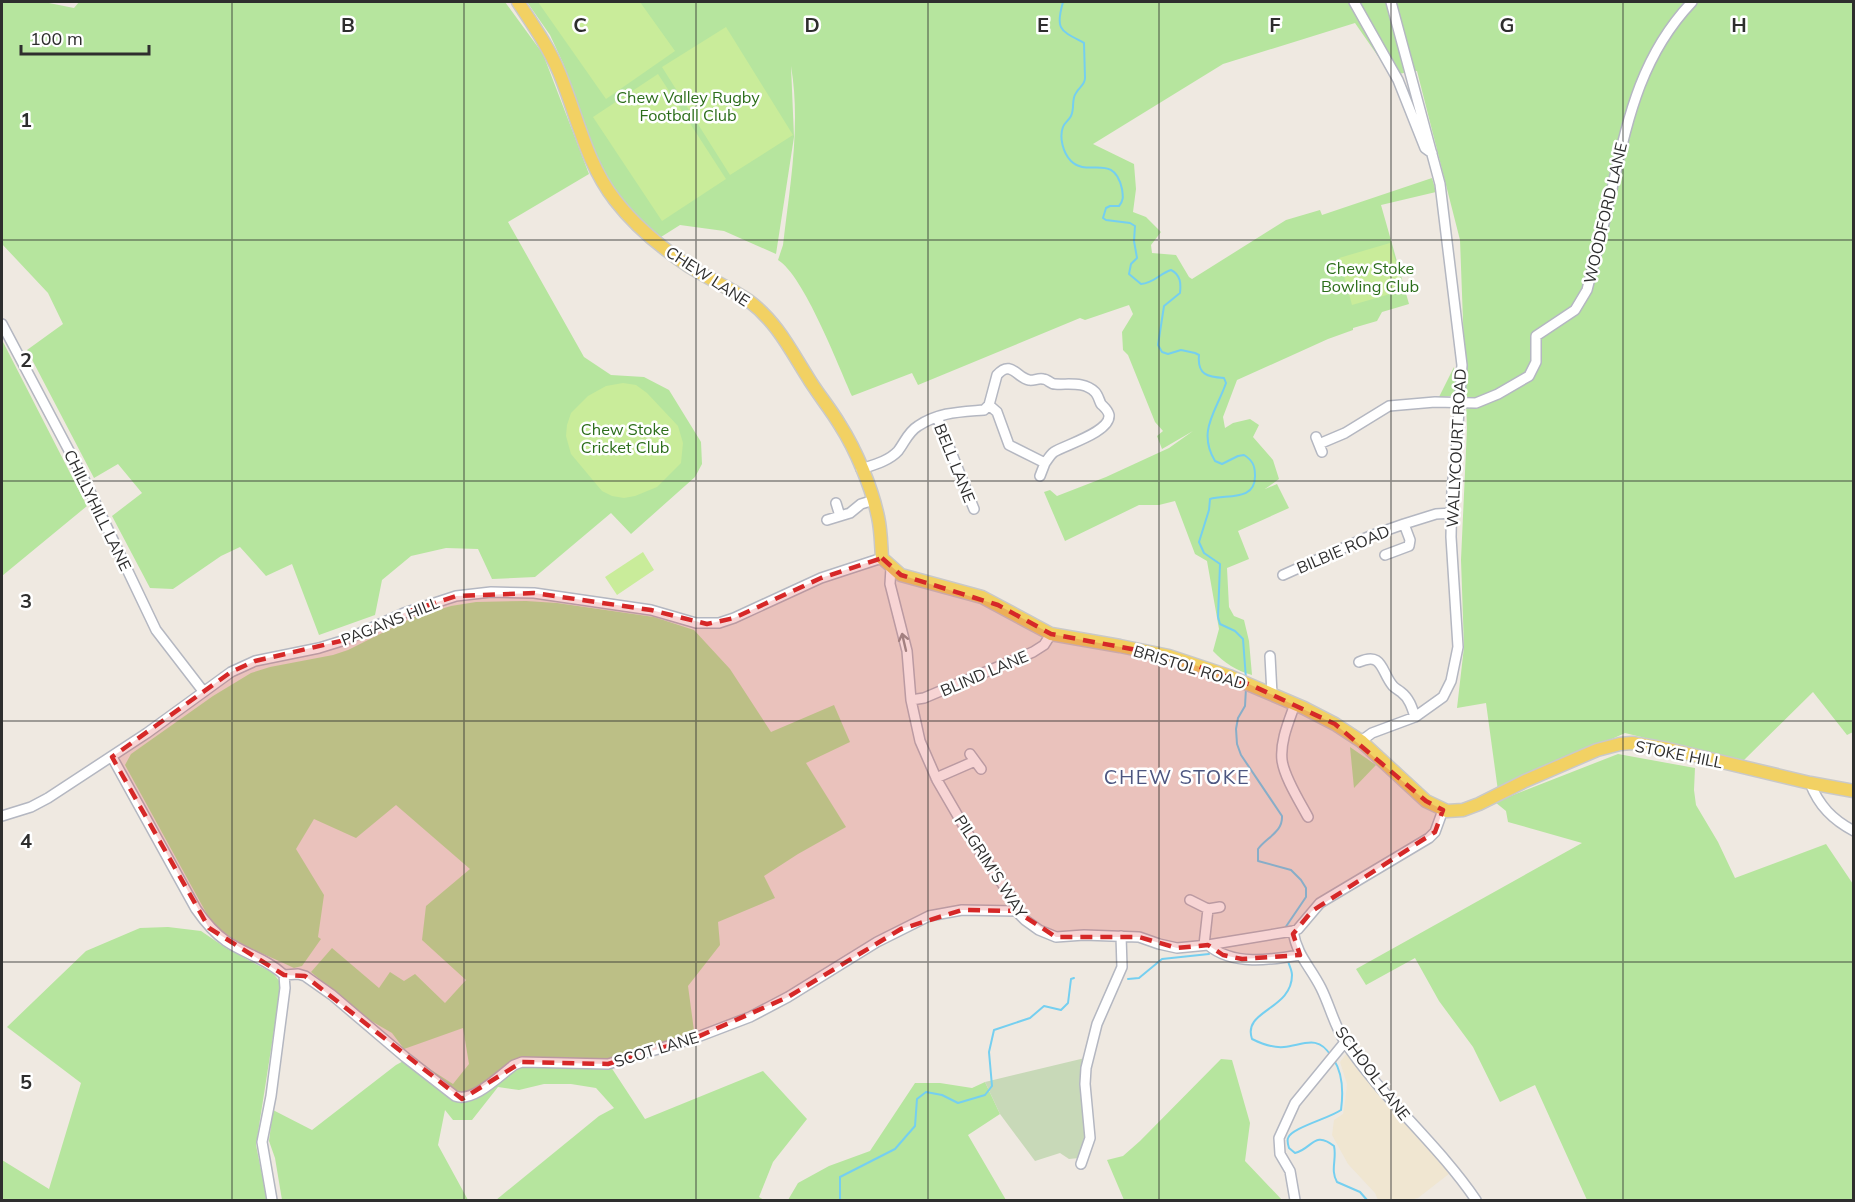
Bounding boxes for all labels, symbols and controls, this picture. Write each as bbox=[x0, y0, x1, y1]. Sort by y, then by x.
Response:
text: B bbox=[341, 12, 355, 37]
text: C bbox=[573, 12, 587, 37]
text: D bbox=[804, 12, 820, 37]
text: E bbox=[1037, 12, 1049, 37]
text: F bbox=[1269, 12, 1281, 37]
text: G bbox=[1500, 12, 1514, 37]
text: H bbox=[1731, 12, 1747, 37]
scale bar bbox=[21, 18, 148, 56]
text: 100 m bbox=[30, 27, 83, 50]
park label: Chew Valley Rugby Football Club bbox=[616, 87, 760, 125]
text: 1 bbox=[20, 107, 32, 132]
street label: WOODFORD LANE bbox=[1579, 141, 1631, 285]
street label: CHEW LANE bbox=[662, 241, 754, 311]
park label: Chew Stoke Bowling Club bbox=[1321, 258, 1419, 296]
text: 2 bbox=[20, 347, 32, 372]
street label: WALLYCOURT ROAD bbox=[1442, 368, 1470, 528]
park label: Chew Stoke Cricket Club bbox=[581, 419, 669, 457]
street label: BELL LANE bbox=[930, 421, 980, 505]
street label: CHILLYHILL LANE bbox=[60, 446, 136, 574]
street label: BILBIE ROAD bbox=[1293, 520, 1393, 578]
text: 3 bbox=[20, 588, 32, 613]
street label: PAGANS HILL bbox=[338, 592, 442, 650]
one-way arrow bbox=[898, 633, 910, 652]
street label: BRISTOL ROAD bbox=[1131, 640, 1249, 694]
street label: BLIND LANE bbox=[937, 646, 1031, 700]
street label: STOKE HILL bbox=[1634, 736, 1725, 772]
district label: CHEW STOKE bbox=[1104, 764, 1250, 789]
street label: PILGRIM'S WAY bbox=[950, 811, 1032, 921]
text: 4 bbox=[20, 828, 32, 853]
street label: SCHOOL LANE bbox=[1331, 1022, 1415, 1124]
street label: SCOT LANE bbox=[611, 1027, 701, 1071]
text: 5 bbox=[20, 1069, 32, 1094]

